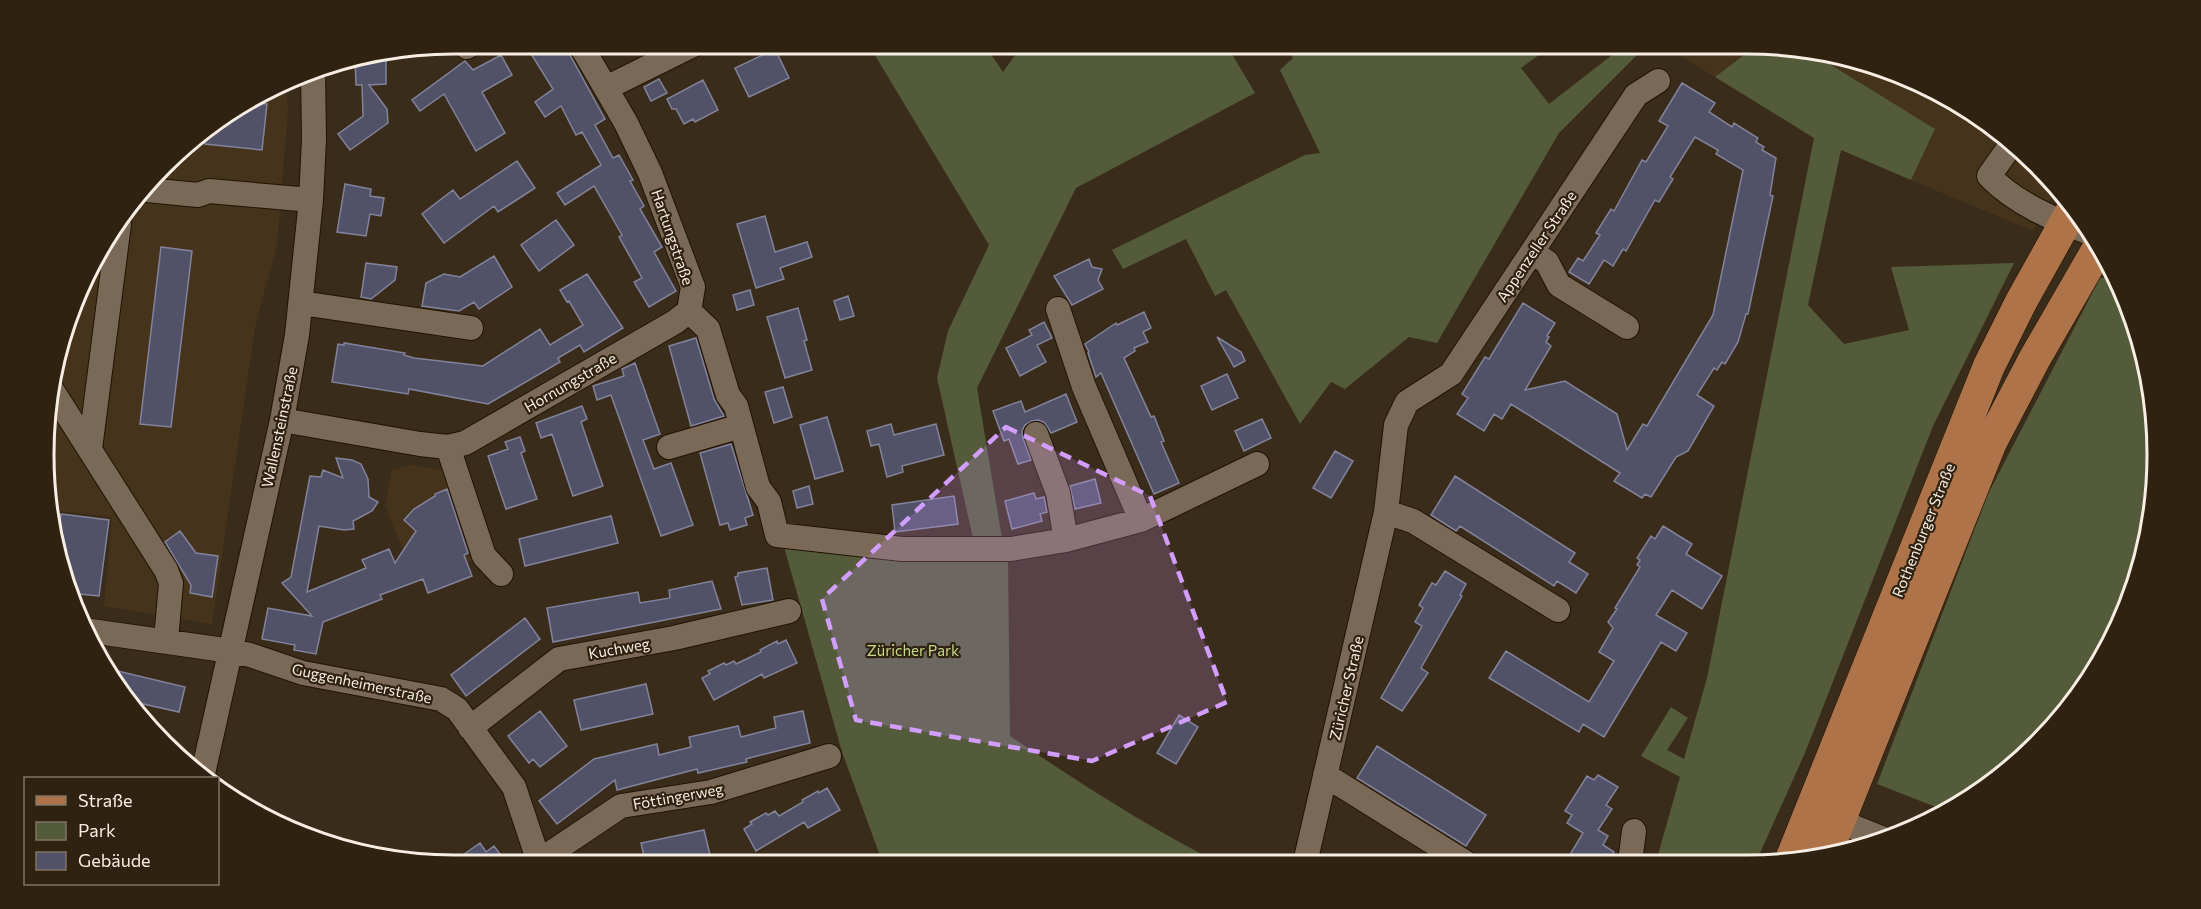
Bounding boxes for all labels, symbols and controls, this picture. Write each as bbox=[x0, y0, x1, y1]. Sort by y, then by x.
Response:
street label: Hartungstraße bbox=[648, 187, 698, 287]
street label: Appenzeller Straße bbox=[1492, 187, 1580, 305]
street label: Hornungstraße bbox=[521, 348, 619, 416]
street label: Wallensteinstraße bbox=[257, 365, 301, 489]
street label: Rothenburger Straße bbox=[1888, 460, 1958, 600]
street label: Kuchweg bbox=[587, 634, 651, 662]
street label: Züricher Straße bbox=[1325, 634, 1367, 742]
park label: Züricher Park bbox=[867, 641, 959, 659]
street label: Guggenheimerstraße bbox=[290, 659, 434, 707]
legend bbox=[24, 777, 219, 885]
street label: Föttingerweg bbox=[631, 779, 725, 813]
text: Straße bbox=[78, 789, 133, 811]
text: Park bbox=[78, 819, 116, 841]
text: Gebäude bbox=[78, 849, 151, 871]

